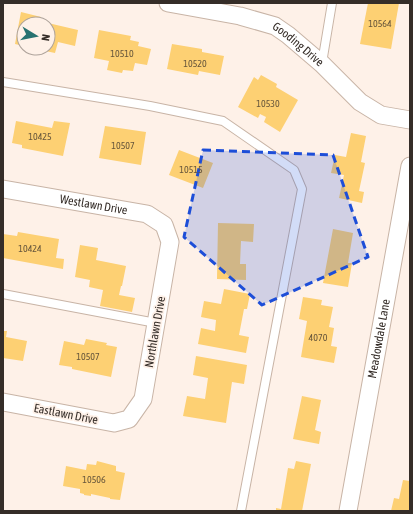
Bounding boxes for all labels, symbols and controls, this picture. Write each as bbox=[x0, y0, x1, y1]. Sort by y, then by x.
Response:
north arrow bbox=[16, 16, 56, 56]
house number: 10564 bbox=[368, 18, 392, 29]
street label: Gooding Drive bbox=[270, 19, 327, 69]
text: N bbox=[39, 33, 52, 42]
house number: 10510 bbox=[110, 48, 134, 59]
house number: 10520 bbox=[183, 58, 207, 69]
house number: 10530 bbox=[256, 98, 280, 109]
house number: 10425 bbox=[28, 131, 52, 142]
house number: 10507 bbox=[111, 140, 135, 151]
house number: 10515 bbox=[179, 164, 203, 175]
street label: Westlawn Drive bbox=[59, 192, 128, 217]
house number: 10424 bbox=[18, 243, 42, 254]
street label: Northlawn Drive bbox=[142, 295, 168, 369]
street label: Meadowdale Lane bbox=[365, 298, 393, 380]
house number: 4070 bbox=[309, 332, 328, 343]
house number: 10507 bbox=[76, 351, 100, 362]
street label: Eastlawn Drive bbox=[33, 401, 99, 427]
house number: 10506 bbox=[82, 474, 106, 485]

